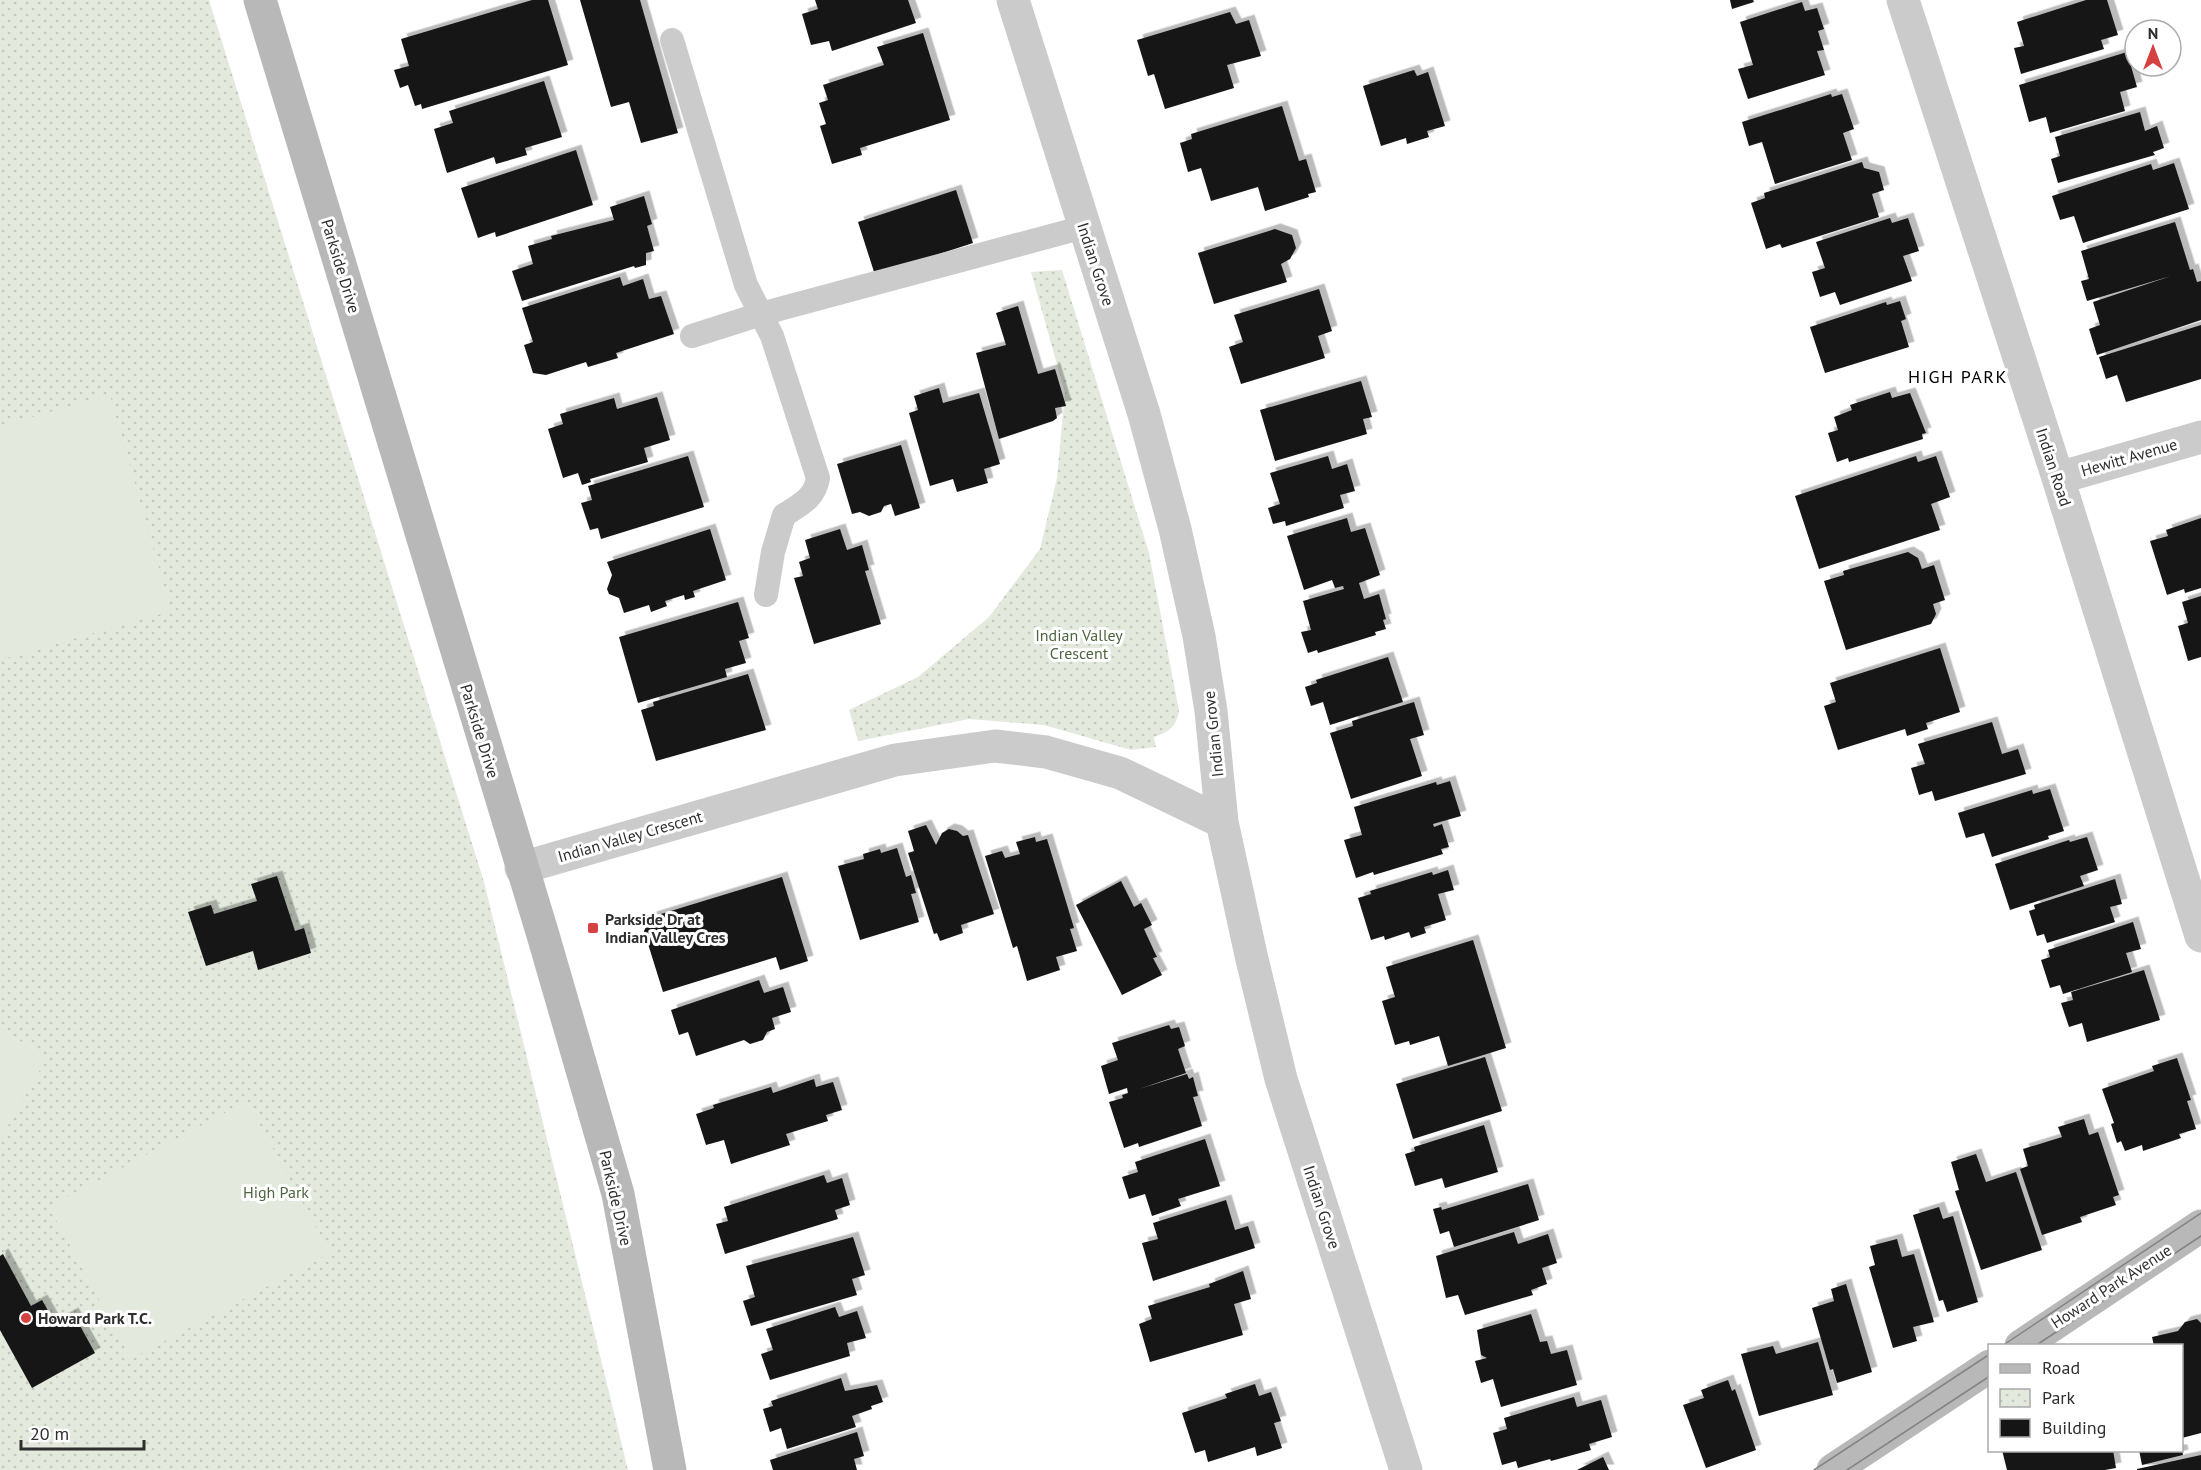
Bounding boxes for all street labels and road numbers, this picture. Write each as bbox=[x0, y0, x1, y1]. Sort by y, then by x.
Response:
street label: Parkside Drive bbox=[317, 217, 365, 315]
street label: Indian Grove bbox=[1073, 220, 1119, 308]
street label: Indian Road bbox=[2032, 425, 2076, 509]
street label: Hewitt Avenue bbox=[2078, 434, 2180, 480]
street label: Parkside Drive bbox=[456, 682, 504, 780]
street label: Indian Grove bbox=[1199, 690, 1227, 778]
street label: Indian Valley Crescent bbox=[555, 806, 705, 866]
street label: Parkside Drive bbox=[595, 1148, 637, 1248]
street label: Indian Grove bbox=[1299, 1163, 1345, 1251]
street label: Howard Park Avenue bbox=[2047, 1240, 2175, 1332]

